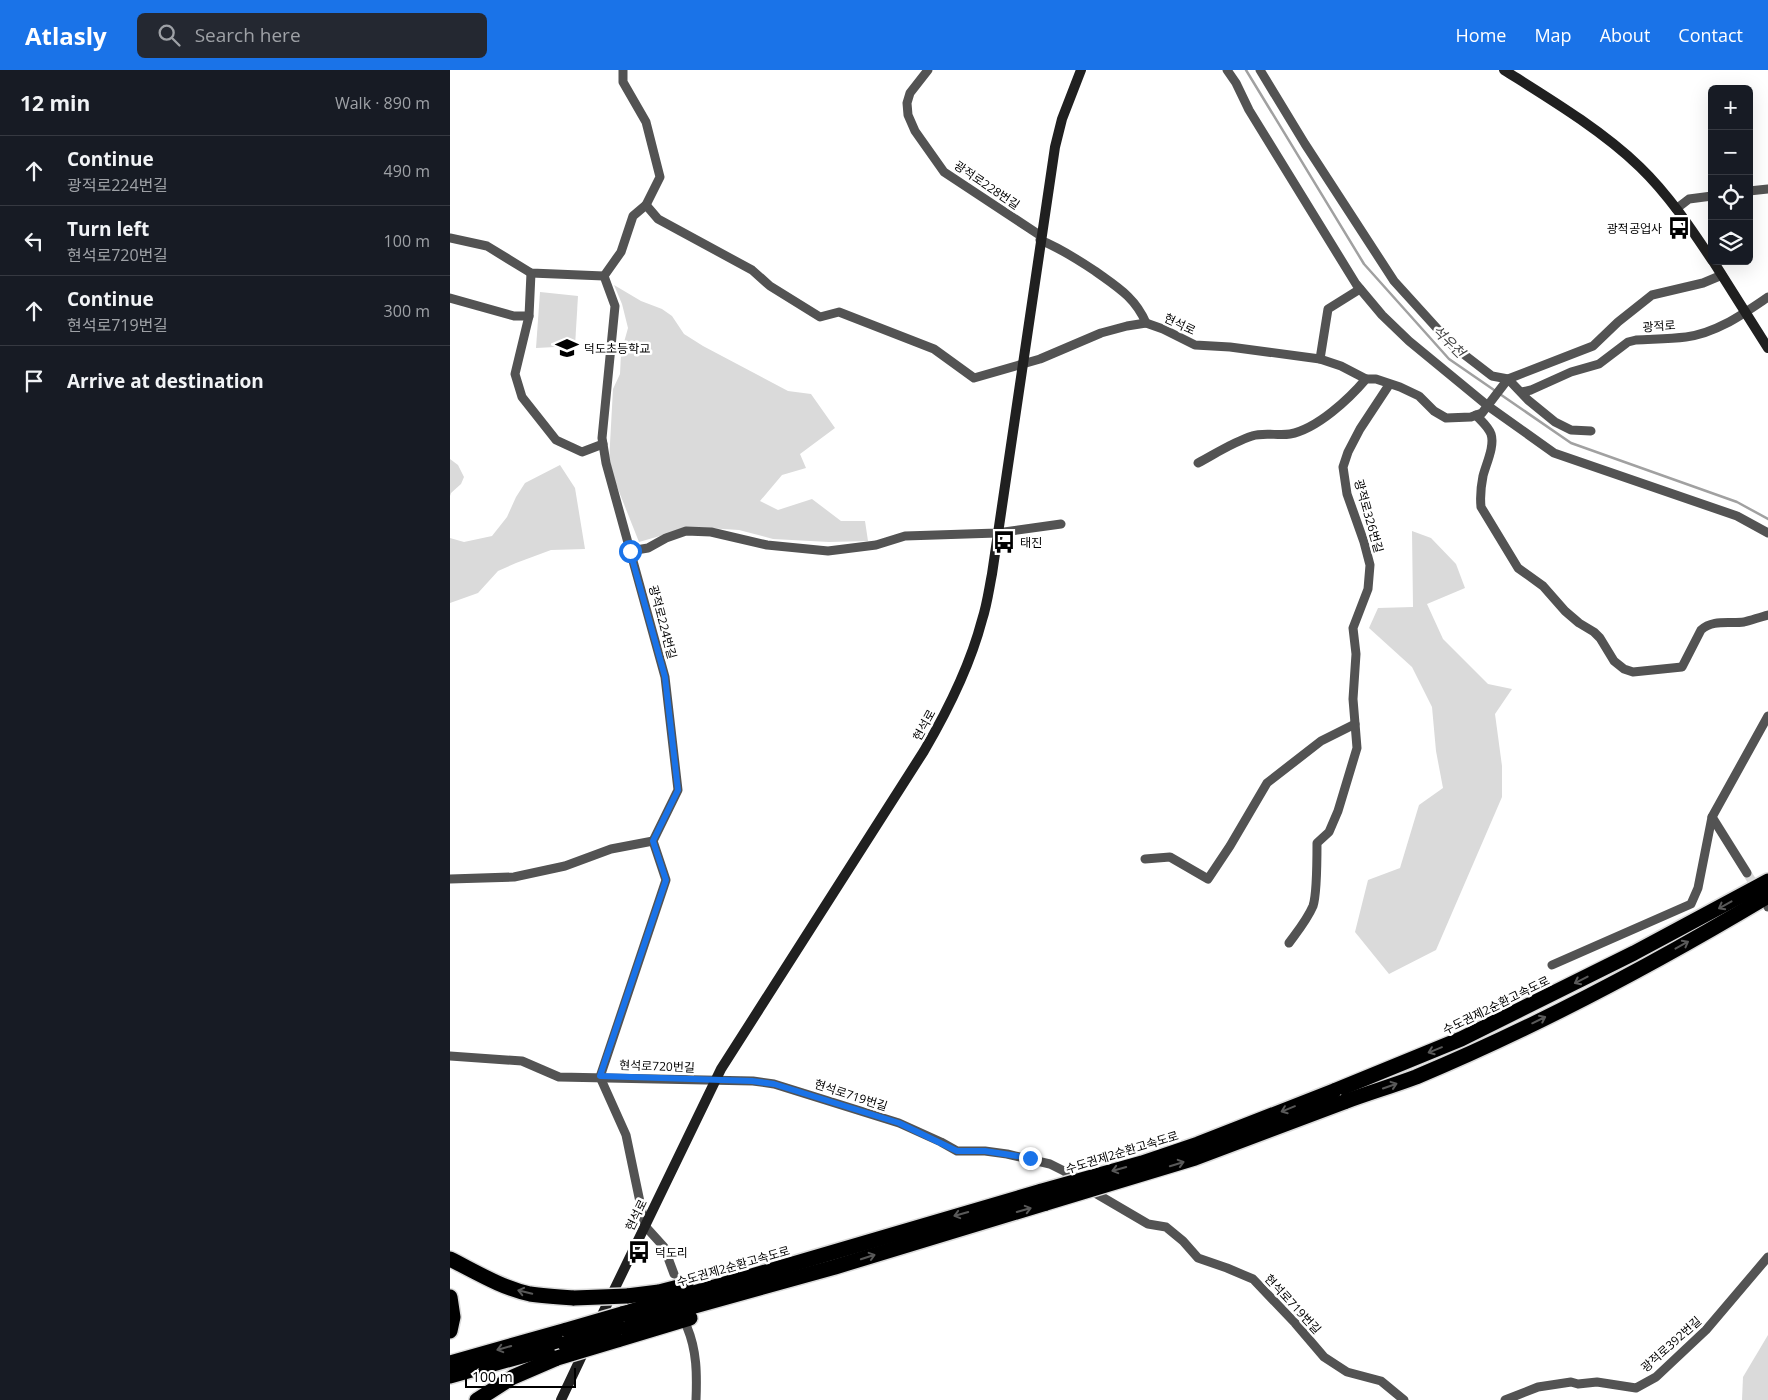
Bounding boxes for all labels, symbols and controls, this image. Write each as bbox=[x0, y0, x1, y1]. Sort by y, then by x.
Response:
search box bbox=[137, 13, 487, 58]
text: Atlasly bbox=[25, 19, 107, 52]
icon: search bbox=[155, 21, 183, 49]
text: Search here bbox=[195, 22, 301, 48]
text: Home bbox=[1456, 23, 1506, 47]
text: Map bbox=[1534, 23, 1572, 47]
text: About bbox=[1600, 23, 1650, 47]
text: Contact bbox=[1678, 23, 1743, 47]
map controls bbox=[1708, 85, 1753, 265]
button: + bbox=[1708, 85, 1753, 130]
text: 12 min bbox=[20, 89, 90, 117]
text: Walk · 890 m bbox=[335, 92, 430, 114]
button: − bbox=[1708, 130, 1753, 175]
text: Continue bbox=[67, 146, 154, 172]
icon: ahead bbox=[20, 157, 48, 185]
street label: 광적로228번길 bbox=[951, 157, 1023, 213]
text: 490 m bbox=[384, 160, 430, 182]
text: 광적로224번길 bbox=[67, 174, 168, 196]
button: locate bbox=[1708, 175, 1753, 220]
bus stop icon: 광적공업사 bbox=[1666, 215, 1692, 241]
text: Turn left bbox=[67, 216, 149, 242]
place label: 광적공업사 bbox=[1607, 220, 1662, 237]
button: layers bbox=[1708, 220, 1753, 265]
icon: left bbox=[20, 227, 48, 255]
text: 100 m bbox=[384, 230, 430, 252]
text: 현석로720번길 bbox=[67, 244, 168, 266]
text: Continue bbox=[67, 286, 154, 312]
icon: ahead bbox=[20, 297, 48, 325]
text: 300 m bbox=[384, 300, 430, 322]
street label: 현석로 bbox=[1161, 309, 1199, 339]
text: 현석로719번길 bbox=[67, 314, 168, 336]
street label: 광적로 bbox=[1642, 316, 1676, 336]
water label: 석우천 bbox=[1429, 321, 1470, 362]
school or university icon: 덕도초등학교 bbox=[554, 335, 580, 361]
place label: 덕도초등학교 bbox=[584, 340, 650, 357]
icon: arrive bbox=[20, 367, 48, 395]
text: Arrive at destination bbox=[67, 368, 264, 394]
street label: 광적로326번길 bbox=[1350, 477, 1388, 555]
bus stop icon: 태진 bbox=[991, 529, 1017, 555]
place label: 태진 bbox=[1020, 534, 1042, 551]
route start bbox=[619, 540, 642, 563]
street label: 광적로224번길 bbox=[645, 583, 681, 661]
street label: 현석로 bbox=[909, 706, 939, 744]
one-way arrow bbox=[1719, 900, 1733, 910]
one-way arrow bbox=[1675, 940, 1690, 950]
street label: 수도권제2순환고속도로 bbox=[1440, 972, 1552, 1038]
one-way arrow bbox=[1574, 975, 1589, 985]
one-way arrow bbox=[1531, 1015, 1546, 1025]
one-way arrow bbox=[1428, 1046, 1443, 1055]
street label: 현석로720번길 bbox=[619, 1056, 695, 1076]
street label: 현석로719번길 bbox=[812, 1075, 890, 1115]
one-way arrow bbox=[1382, 1081, 1397, 1090]
one-way arrow bbox=[1281, 1105, 1296, 1115]
street label: 수도권제2순환고속도로 bbox=[1063, 1127, 1181, 1177]
route end bbox=[1019, 1147, 1042, 1170]
one-way arrow bbox=[1168, 1158, 1184, 1168]
one-way arrow bbox=[1111, 1165, 1127, 1175]
street label: 현석로 bbox=[621, 1196, 651, 1234]
one-way arrow bbox=[1015, 1204, 1031, 1214]
one-way arrow bbox=[954, 1210, 970, 1219]
bus stop icon: 덕도리 bbox=[626, 1239, 652, 1265]
street label: 수도권제2순환고속도로 bbox=[674, 1242, 792, 1290]
place label: 덕도리 bbox=[655, 1244, 688, 1261]
one-way arrow bbox=[860, 1251, 876, 1261]
street label: 현석로719번길 bbox=[1261, 1270, 1325, 1338]
one-way arrow bbox=[518, 1287, 534, 1296]
street label: 광적로392번길 bbox=[1637, 1312, 1705, 1376]
one-way arrow bbox=[496, 1343, 512, 1353]
scale bar bbox=[465, 1365, 576, 1388]
text: 100 m bbox=[472, 1367, 513, 1386]

